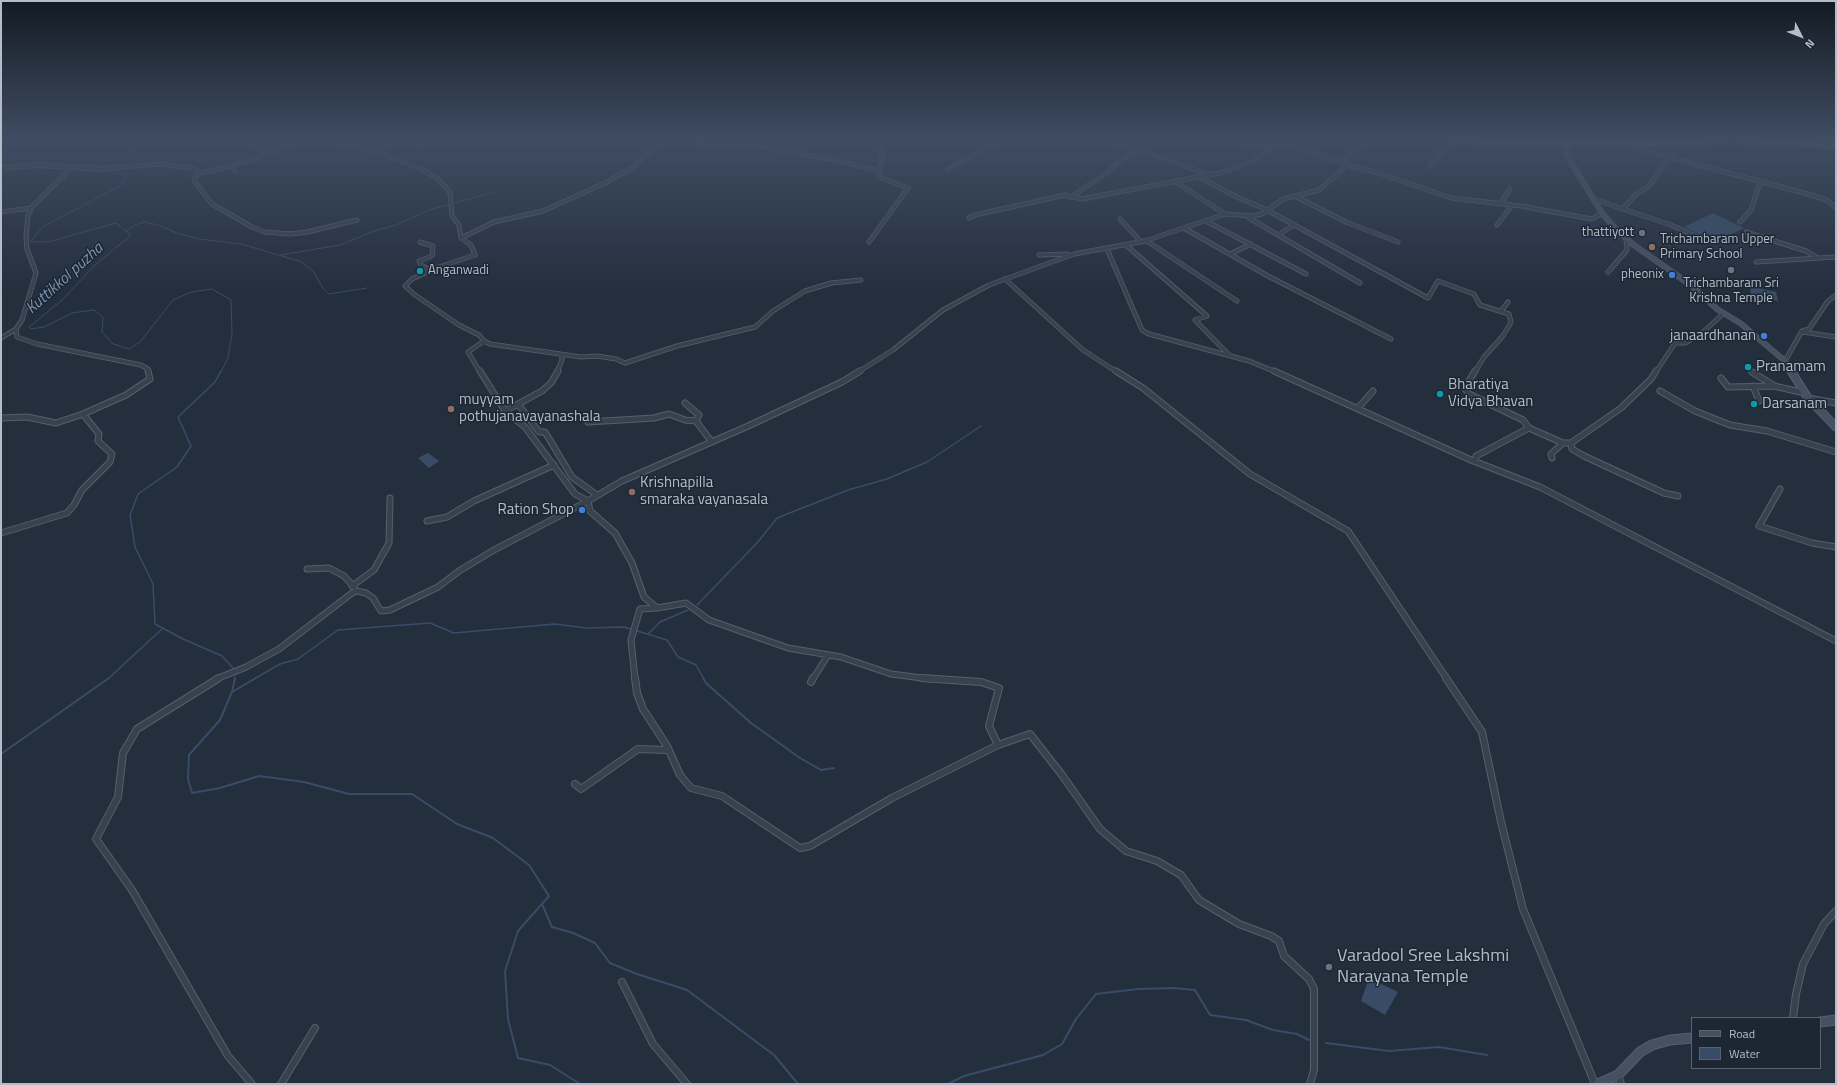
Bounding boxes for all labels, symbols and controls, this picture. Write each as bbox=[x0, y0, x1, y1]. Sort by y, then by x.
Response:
north arrow bbox=[1781, 16, 1821, 56]
text: N bbox=[1801, 36, 1818, 52]
place label: thattiyott bbox=[1582, 225, 1634, 241]
marker: thattiyott bbox=[1637, 228, 1647, 238]
place label: Trichambaram Upper Primary School bbox=[1660, 232, 1774, 263]
water label: Kuttikkol puzha bbox=[23, 239, 107, 319]
marker: Trichambaram Upper Primary School bbox=[1647, 242, 1657, 252]
place label: Anganwadi bbox=[428, 263, 489, 279]
marker: Trichambaram Sri Krishna Temple bbox=[1726, 265, 1736, 275]
marker: Anganwadi bbox=[415, 266, 425, 276]
place label: pheonix bbox=[1621, 267, 1664, 283]
marker: pheonix bbox=[1667, 270, 1677, 280]
place label: Trichambaram Sri Krishna Temple bbox=[1683, 276, 1779, 307]
place label: janaardhanan bbox=[1670, 327, 1756, 345]
marker: janaardhanan bbox=[1759, 331, 1769, 341]
place label: Pranamam bbox=[1756, 358, 1826, 376]
marker: Pranamam bbox=[1743, 362, 1753, 372]
place label: Bharatiya Vidya Bhavan bbox=[1448, 376, 1533, 411]
marker: Bharatiya Vidya Bhavan bbox=[1435, 389, 1445, 399]
place label: muyyam pothujanavayanashala bbox=[459, 391, 601, 426]
place label: Darsanam bbox=[1762, 395, 1827, 413]
marker: Darsanam bbox=[1749, 399, 1759, 409]
marker: muyyam pothujanavayanashala bbox=[446, 404, 456, 414]
place label: Krishnapilla smaraka vayanasala bbox=[640, 474, 768, 509]
marker: Krishnapilla smaraka vayanasala bbox=[627, 487, 637, 497]
place label: Ration Shop bbox=[497, 501, 574, 519]
marker: Ration Shop bbox=[577, 505, 587, 515]
place label: Varadool Sree Lakshmi Narayana Temple bbox=[1337, 946, 1509, 988]
marker: Varadool Sree Lakshmi Narayana Temple bbox=[1324, 962, 1334, 972]
legend bbox=[1691, 1017, 1821, 1069]
text: Road bbox=[1729, 1024, 1755, 1043]
text: Water bbox=[1729, 1044, 1760, 1063]

